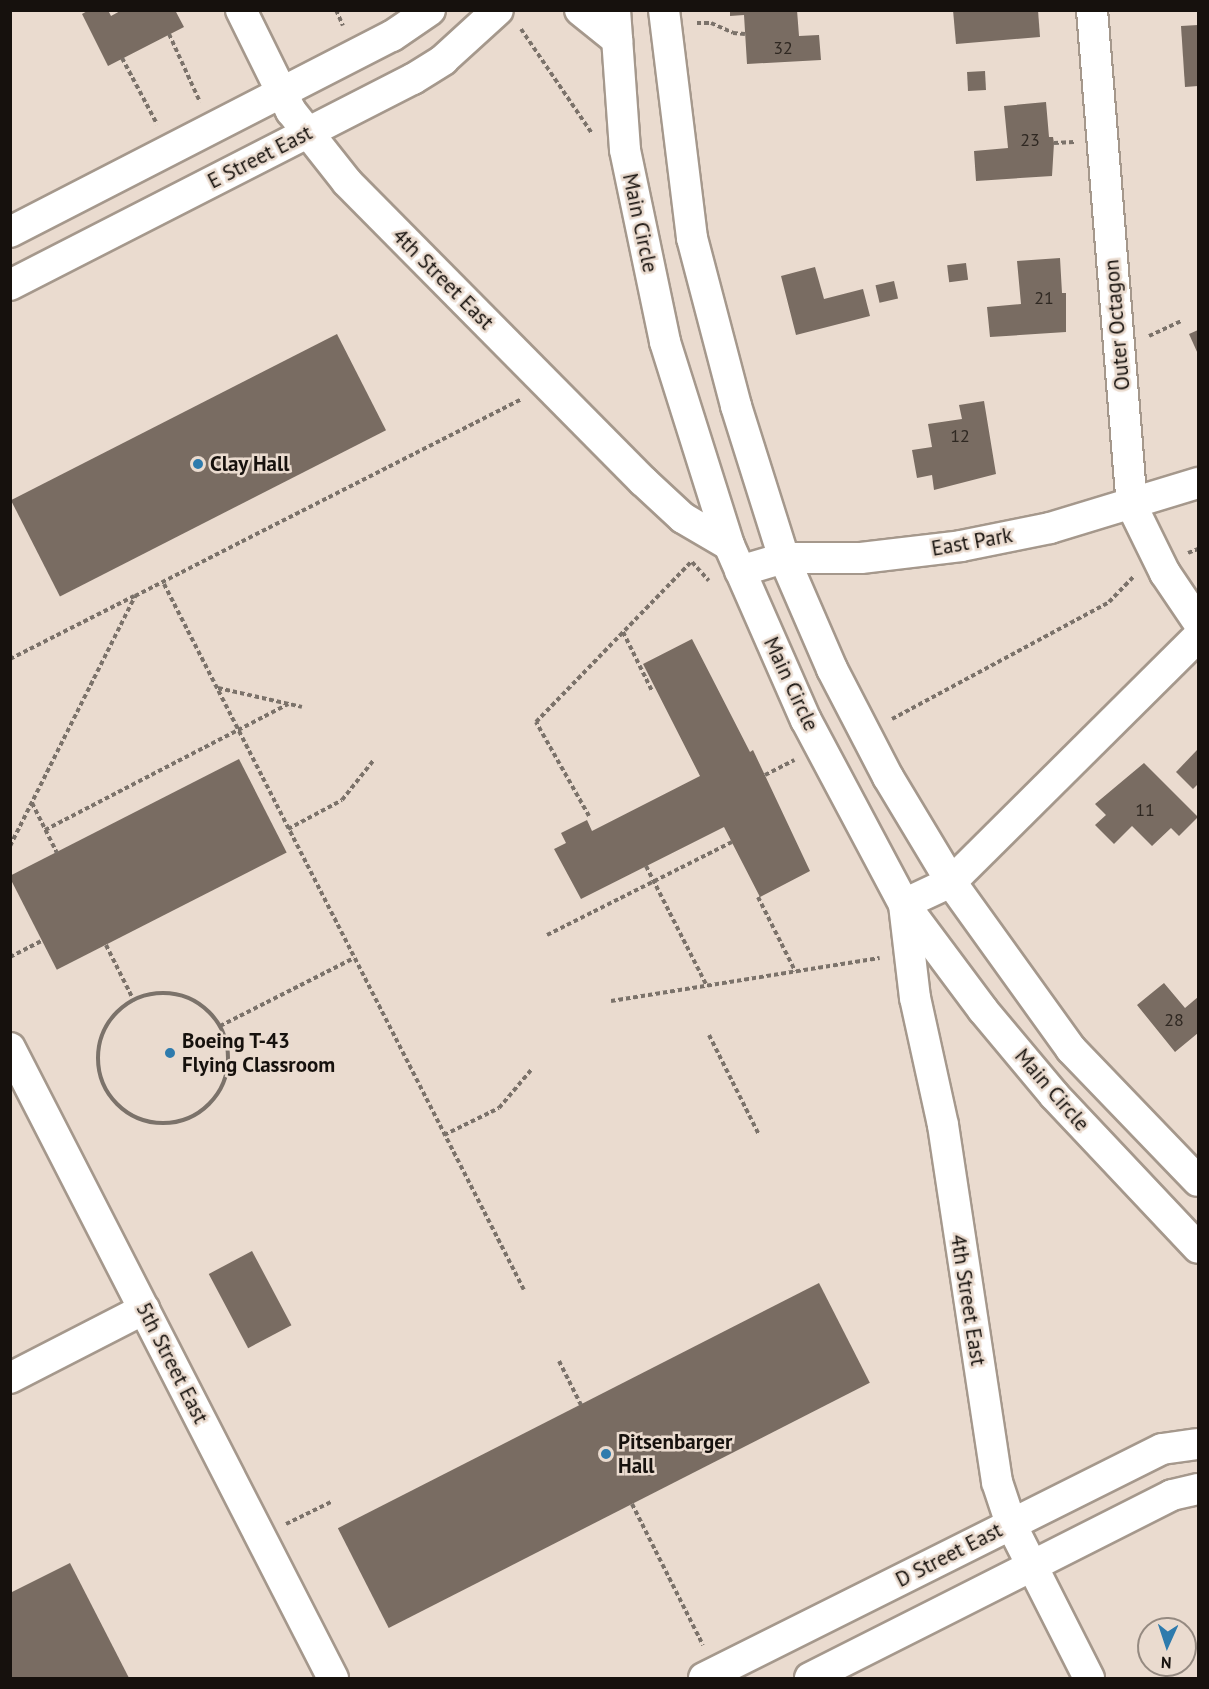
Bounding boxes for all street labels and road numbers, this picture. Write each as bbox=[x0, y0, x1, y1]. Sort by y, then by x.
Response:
street label: E Street East bbox=[204, 120, 316, 194]
street label: Main Circle bbox=[617, 171, 663, 275]
street label: 4th Street East bbox=[387, 223, 499, 335]
street label: Outer Octagon bbox=[1099, 258, 1135, 392]
street label: East Park bbox=[930, 522, 1014, 562]
street label: Main Circle bbox=[758, 633, 824, 735]
street label: Main Circle bbox=[1009, 1044, 1095, 1136]
street label: 4th Street East bbox=[945, 1233, 991, 1367]
street label: 5th Street East bbox=[131, 1298, 213, 1428]
street label: D Street East bbox=[892, 1517, 1006, 1593]

